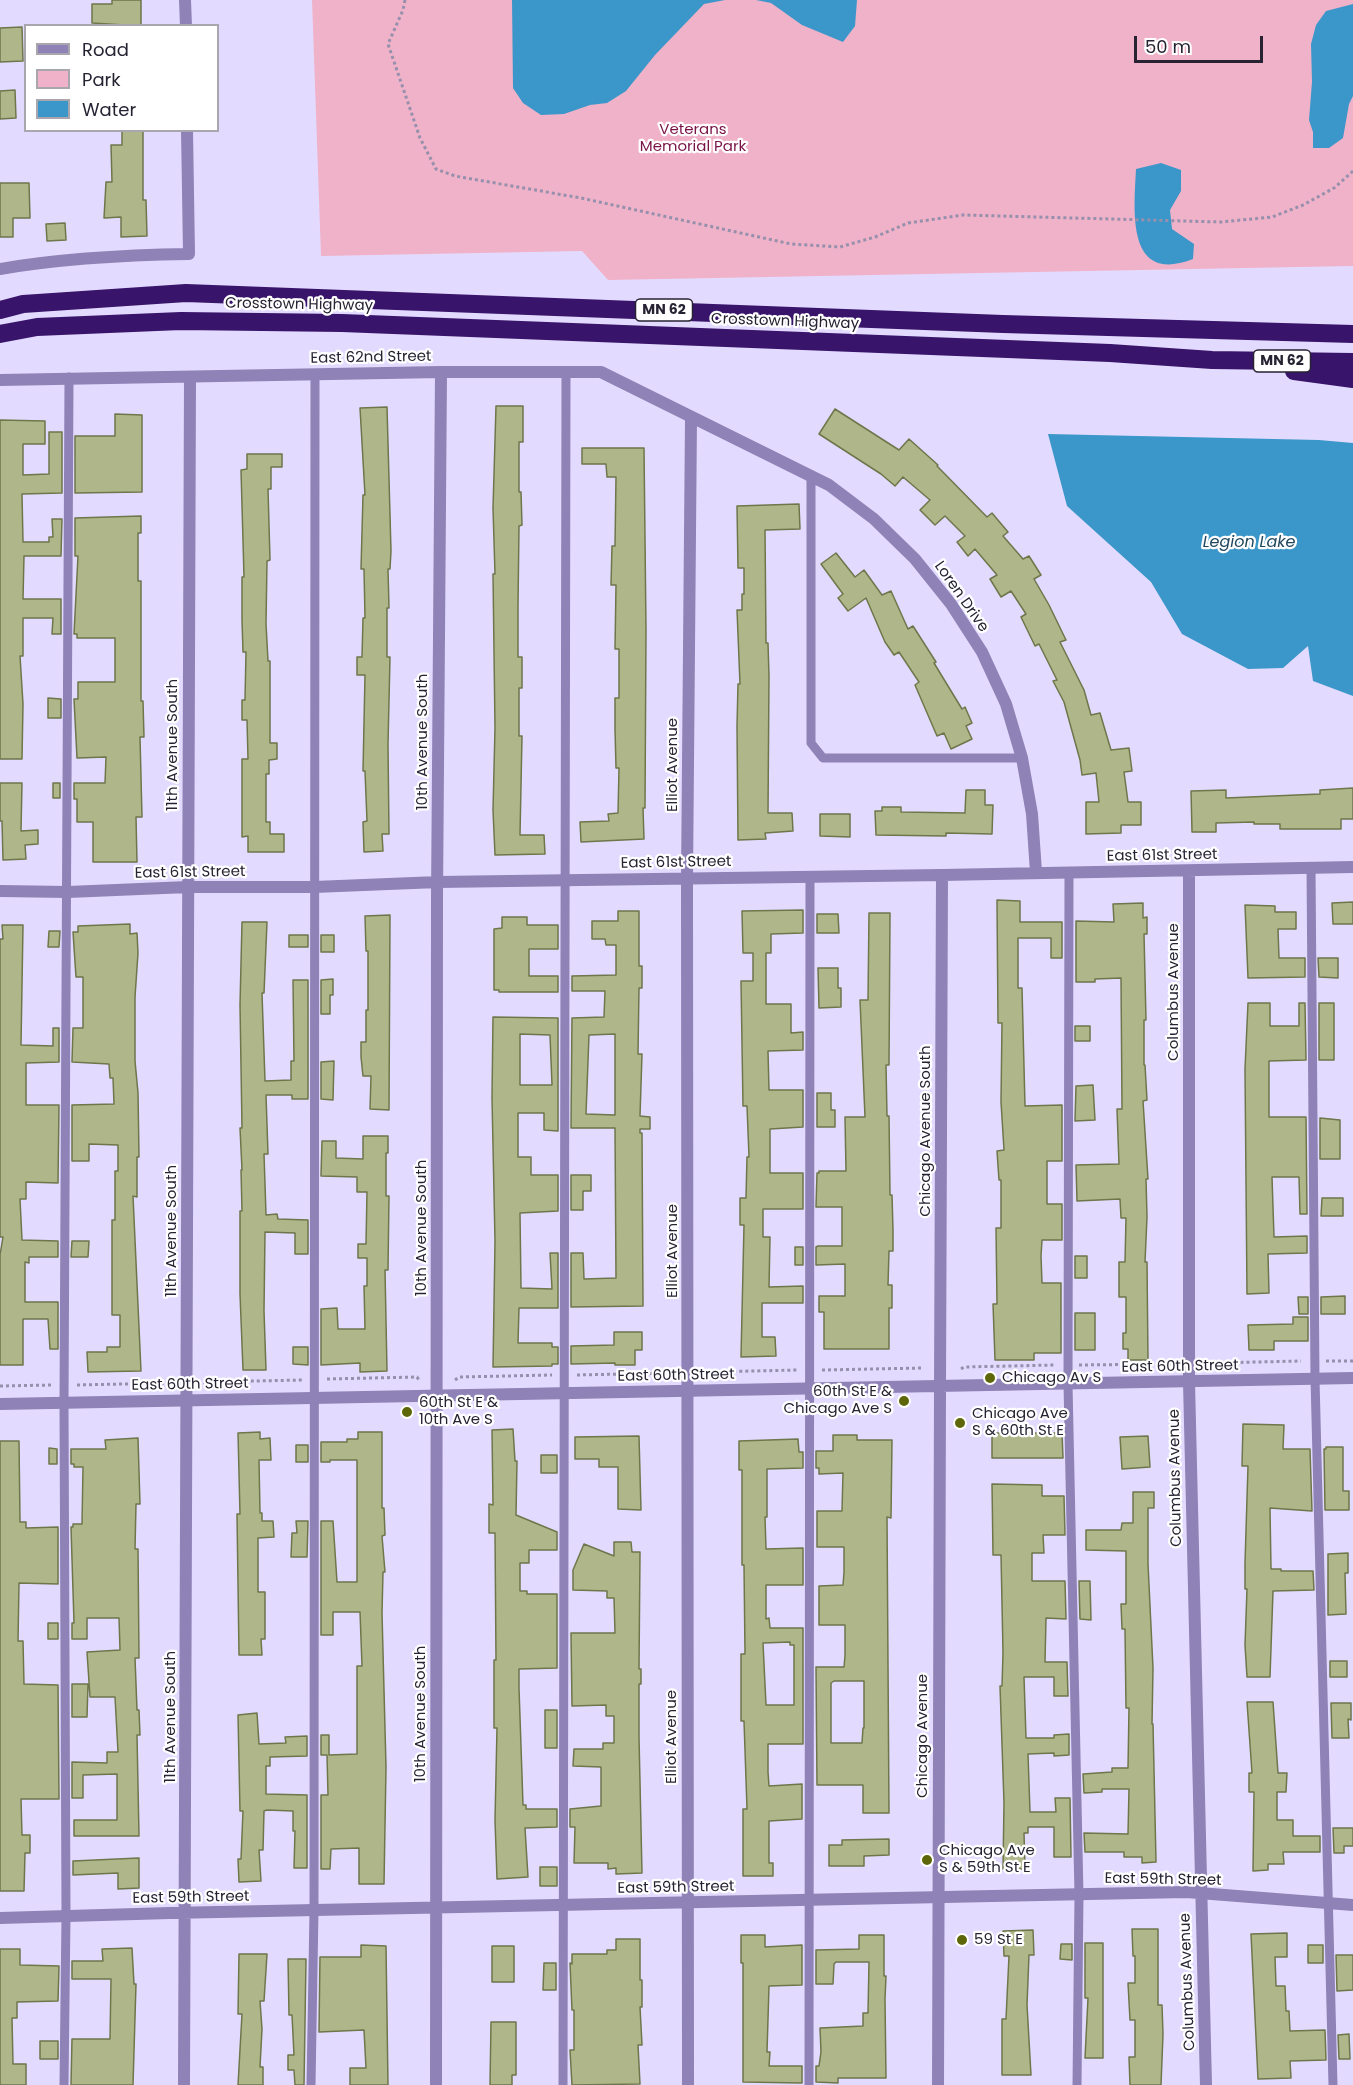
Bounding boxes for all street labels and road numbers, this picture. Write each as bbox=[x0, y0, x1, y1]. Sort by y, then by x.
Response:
street label: Crosstown Highway bbox=[225, 295, 373, 315]
road number: MN 62 bbox=[636, 299, 692, 321]
street label: Crosstown Highway bbox=[711, 310, 859, 334]
street label: East 62nd Street bbox=[310, 348, 432, 368]
road number: MN 62 bbox=[1254, 350, 1310, 372]
street label: Loren Drive bbox=[930, 558, 992, 636]
street label: 10th Avenue South bbox=[414, 674, 432, 810]
street label: 11th Avenue South bbox=[164, 679, 182, 811]
street label: Elliot Avenue bbox=[664, 718, 682, 812]
street label: East 61st Street bbox=[1107, 846, 1217, 866]
street label: East 61st Street bbox=[621, 853, 731, 873]
street label: East 61st Street bbox=[135, 863, 245, 883]
street label: Columbus Avenue bbox=[1165, 923, 1183, 1061]
street label: Chicago Avenue South bbox=[917, 1045, 935, 1217]
street label: 10th Avenue South bbox=[413, 1160, 431, 1296]
street label: 11th Avenue South bbox=[163, 1165, 181, 1297]
street label: Elliot Avenue bbox=[664, 1204, 682, 1298]
street label: East 60th Street bbox=[1121, 1357, 1239, 1377]
street label: East 60th Street bbox=[617, 1366, 735, 1386]
street label: East 60th Street bbox=[131, 1375, 249, 1395]
street label: Columbus Avenue bbox=[1166, 1409, 1186, 1547]
street label: 10th Avenue South bbox=[412, 1646, 430, 1782]
street label: 11th Avenue South bbox=[162, 1651, 180, 1783]
street label: Chicago Avenue bbox=[914, 1674, 932, 1798]
street label: Elliot Avenue bbox=[663, 1690, 681, 1784]
street label: East 59th Street bbox=[1104, 1870, 1222, 1890]
street label: East 59th Street bbox=[617, 1878, 735, 1898]
street label: East 59th Street bbox=[132, 1888, 250, 1908]
street label: Columbus Avenue bbox=[1177, 1913, 1199, 2051]

